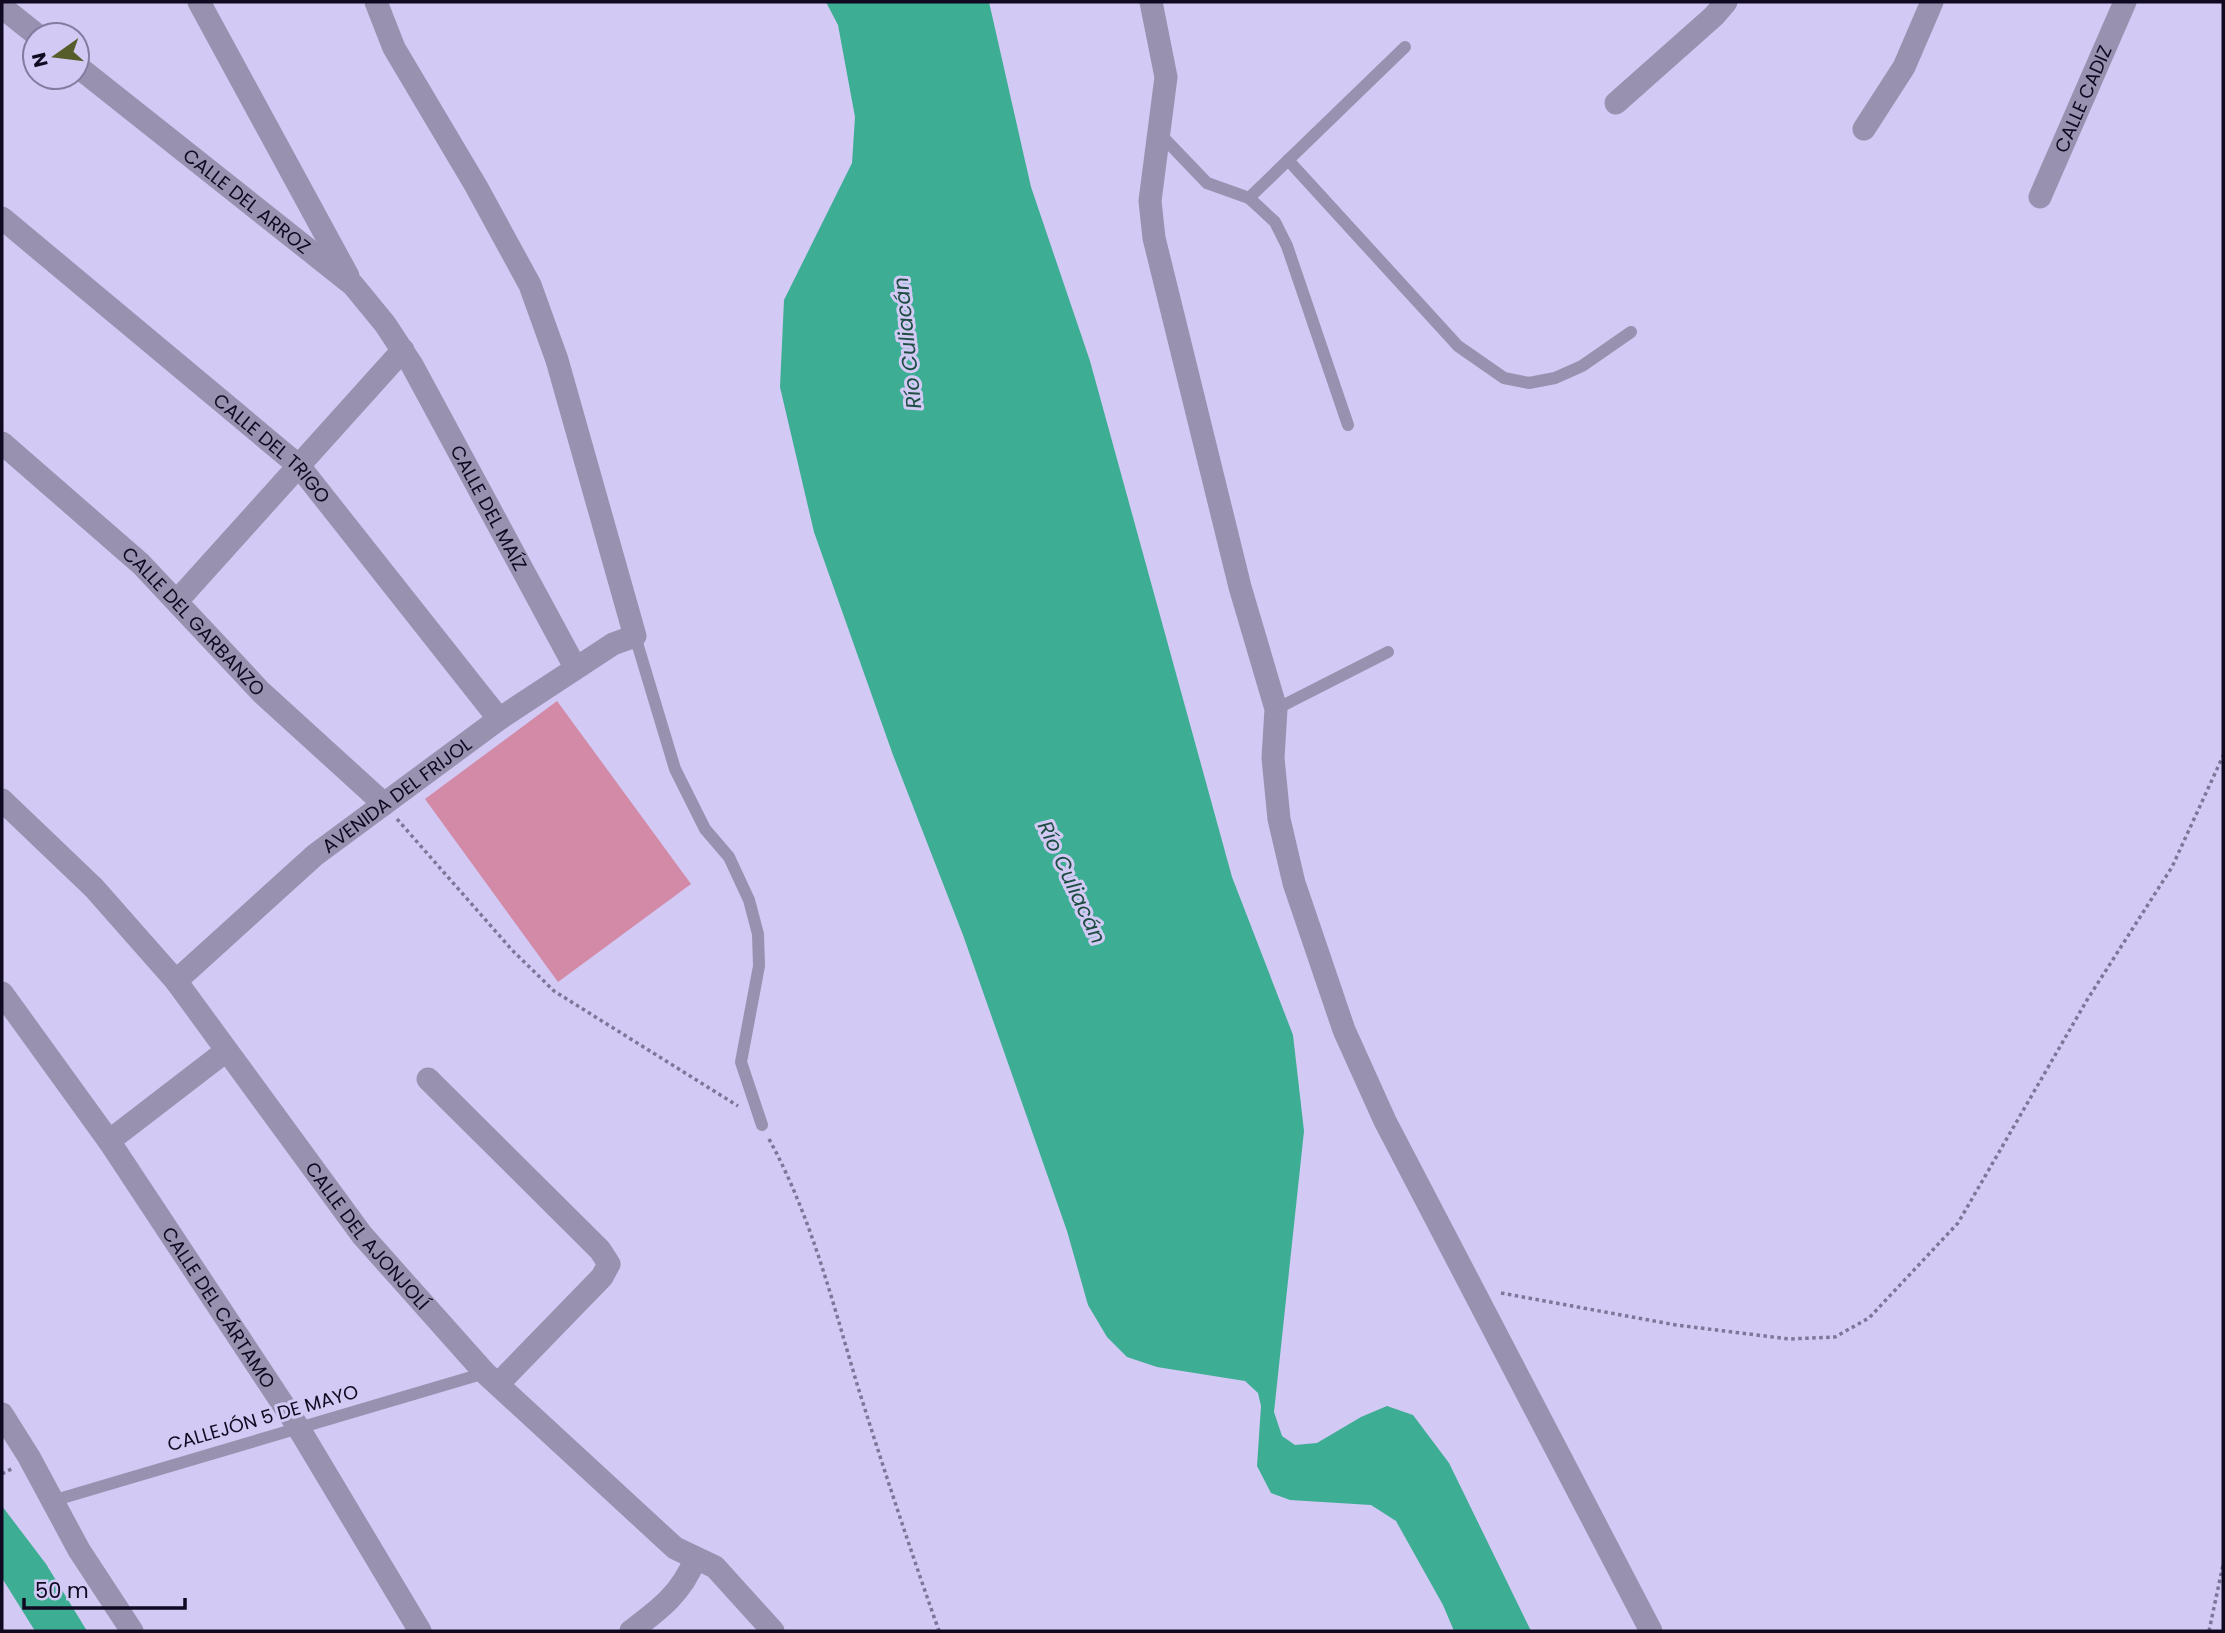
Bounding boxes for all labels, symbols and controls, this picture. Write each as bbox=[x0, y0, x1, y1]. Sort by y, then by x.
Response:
north arrow bbox=[21, 21, 91, 91]
street label: CALLE CADIZ bbox=[2047, 41, 2118, 157]
text: N bbox=[25, 50, 55, 70]
street label: CALLE DEL ARROZ bbox=[177, 142, 317, 260]
water label: Río Culiacán bbox=[886, 276, 928, 410]
street label: CALLE DEL TRIGO bbox=[208, 387, 337, 509]
street label: CALLE DEL MAÍZ bbox=[444, 440, 534, 575]
street label: CALLE DEL GARBANZO bbox=[116, 540, 272, 702]
street label: AVENIDA DEL FRIJOL bbox=[316, 730, 477, 859]
water label: Río Culiacán bbox=[1031, 816, 1113, 948]
street label: CALLE DEL AJONJOLÍ bbox=[299, 1156, 436, 1316]
street label: CALLE DEL CÁRTAMO bbox=[156, 1221, 282, 1394]
street label: CALLEJÓN 5 DE MAYO bbox=[164, 1378, 362, 1458]
scale bar bbox=[24, 1566, 186, 1610]
text: 50 m bbox=[35, 1576, 89, 1605]

